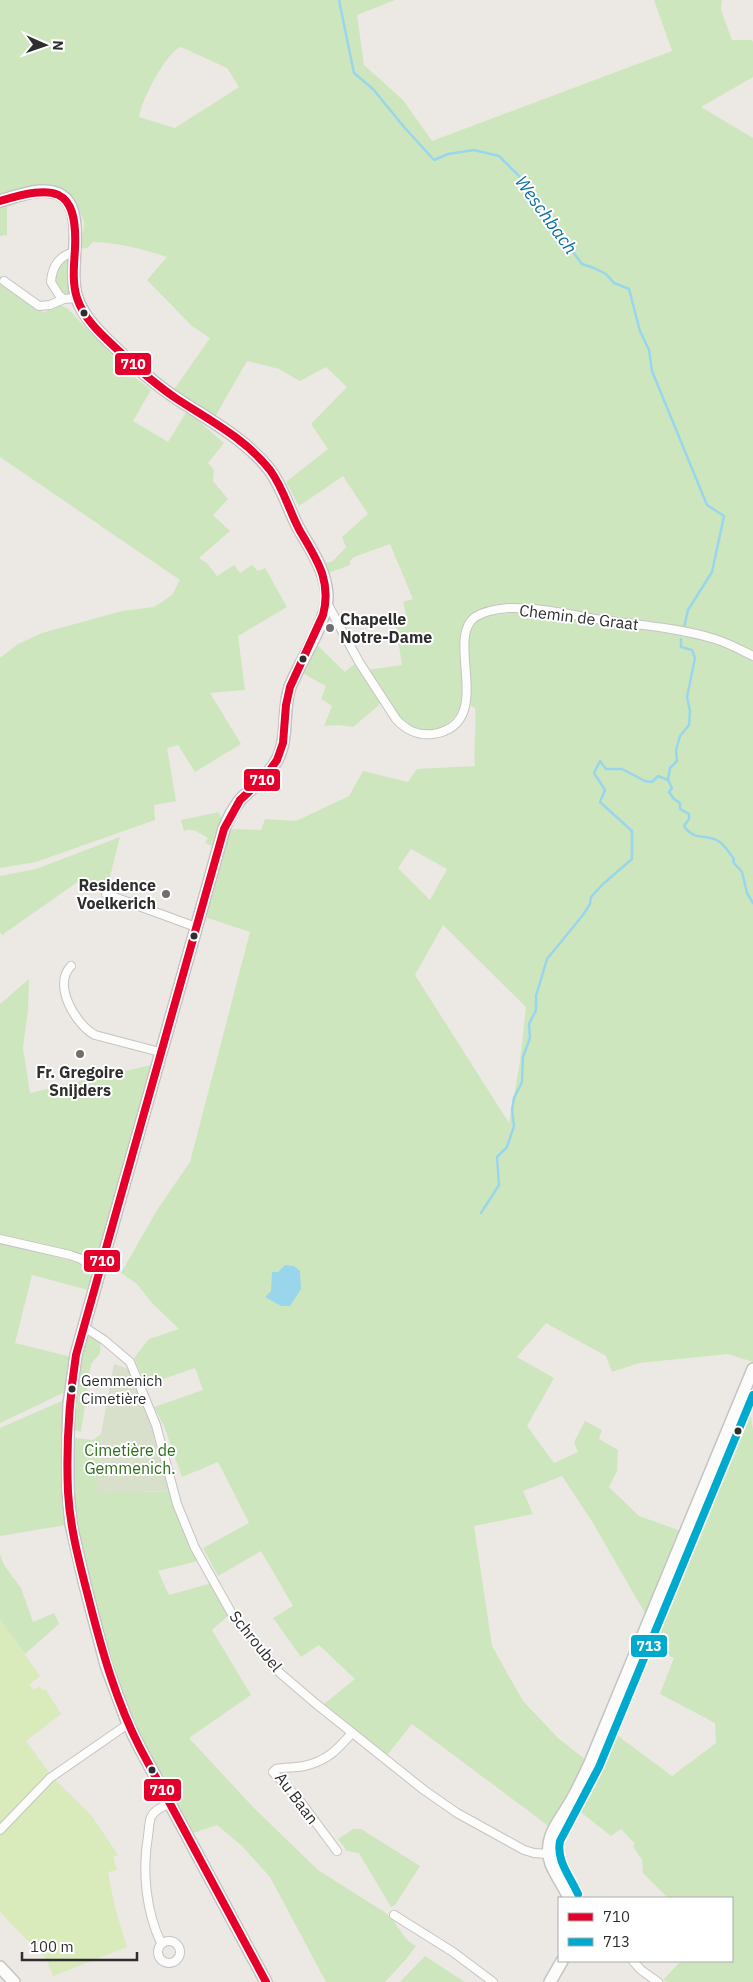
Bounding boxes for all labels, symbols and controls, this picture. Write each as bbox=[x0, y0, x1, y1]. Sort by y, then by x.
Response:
north arrow bbox=[20, 20, 70, 70]
text: N bbox=[49, 40, 67, 51]
water label: Weschbach bbox=[510, 171, 583, 259]
unlabelled marker bbox=[79, 308, 89, 318]
line badge: 710 bbox=[114, 352, 152, 376]
text: 710 bbox=[120, 355, 146, 373]
street label: Chemin de Graat bbox=[518, 600, 640, 634]
place label: Chapelle Notre-Dame bbox=[340, 609, 432, 647]
marker: Chapelle Notre-Dame bbox=[324, 622, 336, 634]
unlabelled marker bbox=[298, 654, 308, 664]
line badge: 710 bbox=[243, 768, 281, 792]
text: 710 bbox=[249, 771, 275, 789]
place label: Residence Voelkerich bbox=[77, 875, 156, 913]
marker: Residence Voelkerich bbox=[160, 888, 172, 900]
unlabelled marker bbox=[189, 931, 199, 941]
marker: Fr. Gregoire Snijders bbox=[74, 1048, 86, 1060]
place label: Fr. Gregoire Snijders bbox=[36, 1062, 124, 1100]
line badge: 710 bbox=[83, 1249, 121, 1273]
text: 710 bbox=[89, 1252, 115, 1270]
place label: Gemmenich Cimetière bbox=[81, 1371, 162, 1408]
marker: Gemmenich Cimetière bbox=[67, 1384, 77, 1394]
unlabelled marker bbox=[733, 1426, 743, 1436]
park label: Cimetière de Gemmenich. bbox=[84, 1440, 176, 1478]
street label: Schroubel bbox=[225, 1606, 287, 1676]
line badge: 713 bbox=[630, 1634, 668, 1658]
text: 713 bbox=[636, 1637, 662, 1655]
unlabelled marker bbox=[147, 1765, 157, 1775]
street label: Au Baan bbox=[271, 1768, 323, 1828]
line badge: 710 bbox=[143, 1778, 182, 1802]
text: 710 bbox=[149, 1781, 175, 1799]
legend bbox=[558, 1897, 733, 1962]
text: 710 bbox=[603, 1907, 630, 1926]
scale bar bbox=[22, 1930, 138, 1962]
text: 713 bbox=[603, 1932, 630, 1951]
text: 100 m bbox=[30, 1937, 74, 1956]

